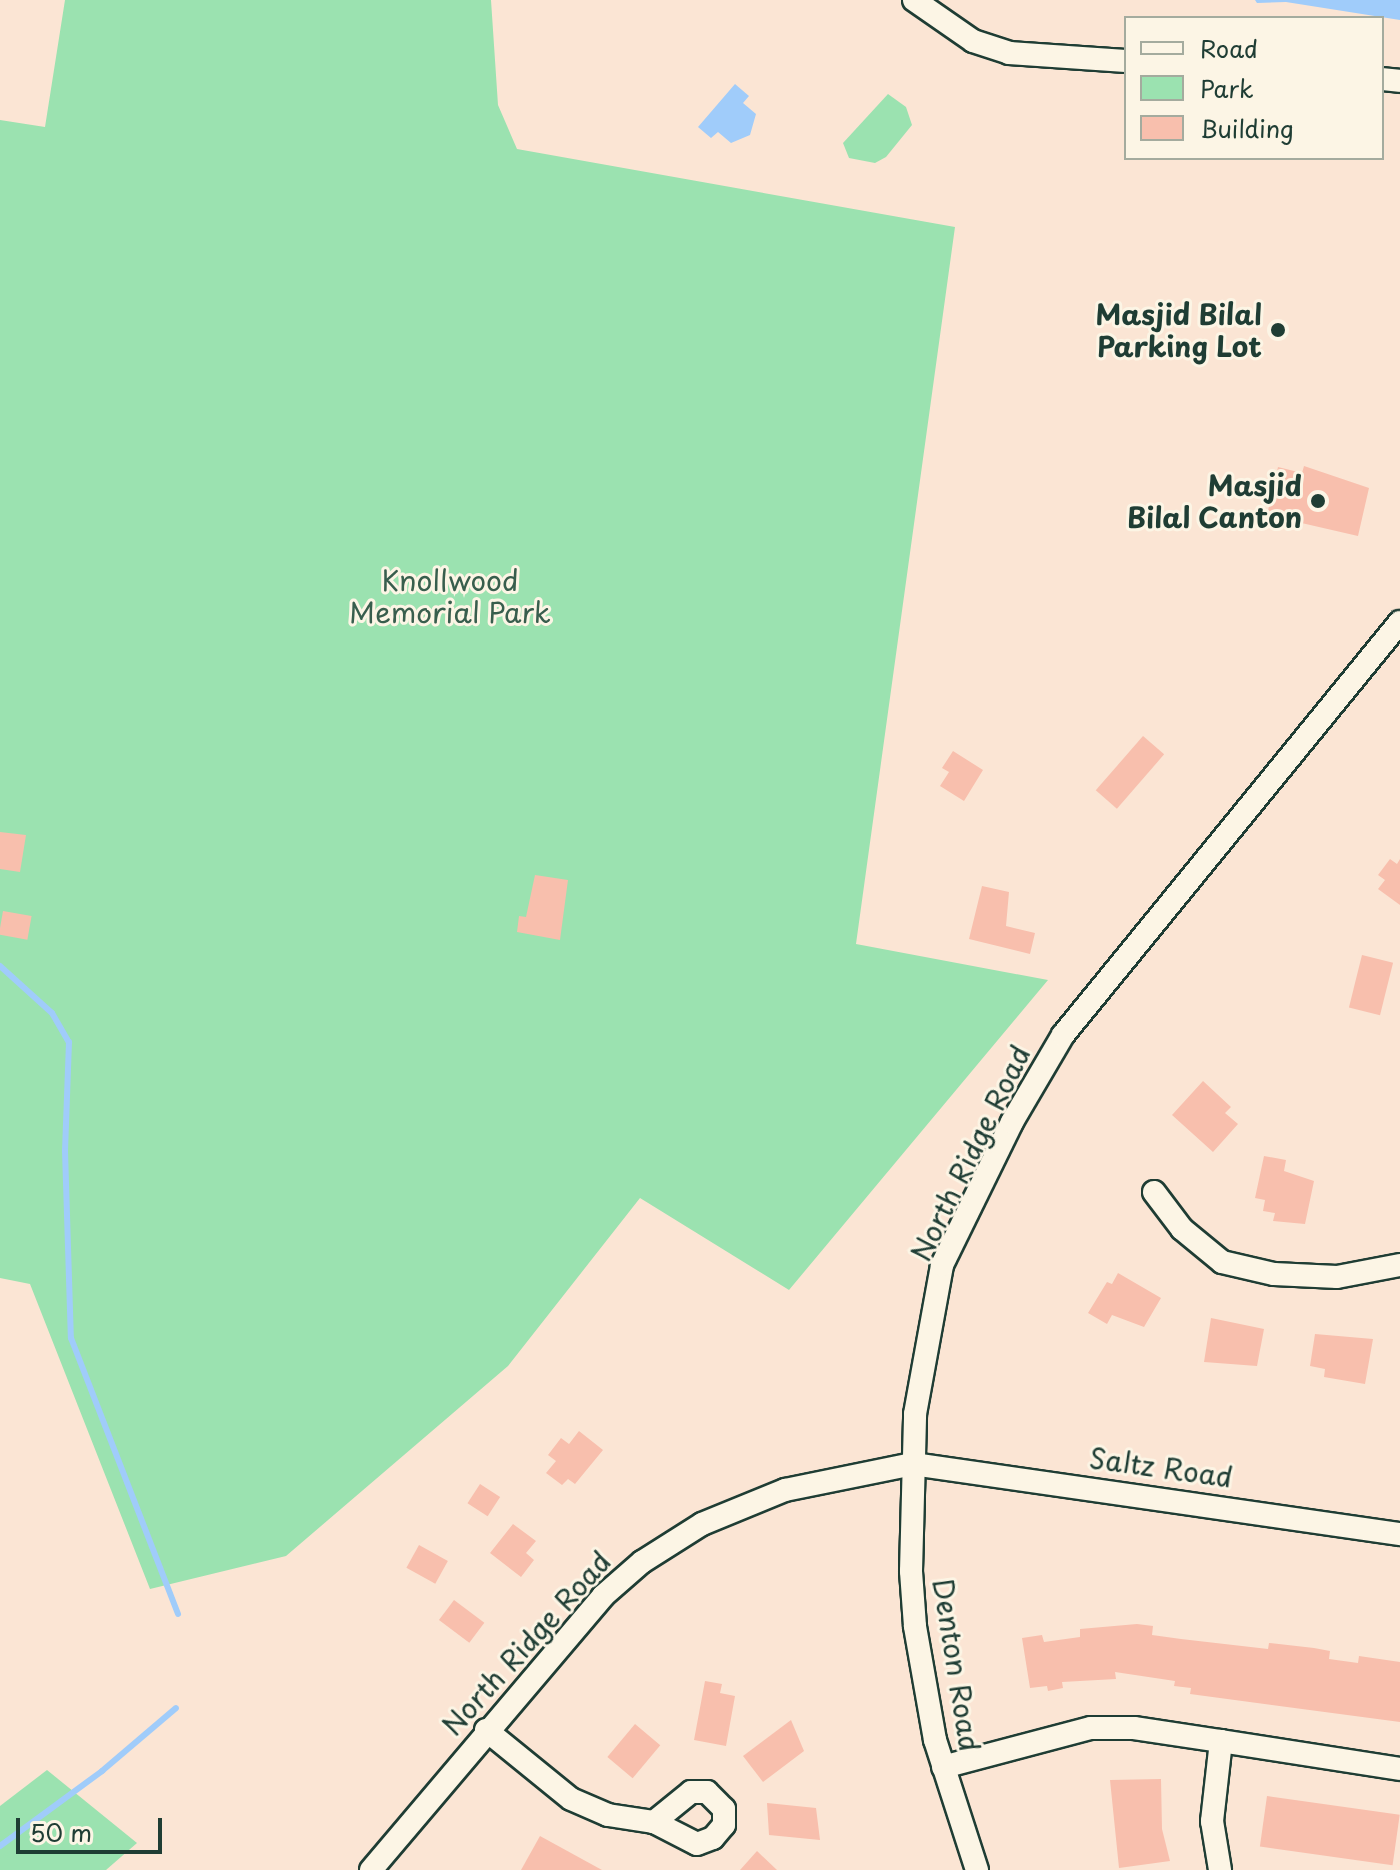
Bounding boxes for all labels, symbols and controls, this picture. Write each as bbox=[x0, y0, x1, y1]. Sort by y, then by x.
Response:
legend bbox=[1124, 16, 1384, 160]
text: Road bbox=[1200, 30, 1258, 66]
text: Park bbox=[1200, 70, 1254, 106]
text: Building bbox=[1200, 110, 1294, 146]
place label: Masjid Bilal Parking Lot bbox=[1095, 297, 1262, 363]
marker: Masjid Bilal Parking Lot bbox=[1269, 321, 1287, 339]
place label: Masjid Bilal Canton bbox=[1126, 468, 1302, 534]
marker: Masjid Bilal Canton bbox=[1309, 492, 1327, 510]
park label: Knollwood Memorial Park bbox=[349, 563, 551, 629]
street label: North Ridge Road bbox=[903, 1039, 1037, 1267]
street label: Saltz Road bbox=[1088, 1440, 1234, 1494]
street label: North Ridge Road bbox=[434, 1543, 618, 1743]
street label: Denton Road bbox=[927, 1576, 987, 1754]
scale bar bbox=[20, 1802, 166, 1852]
text: 50 m bbox=[30, 1814, 92, 1850]

